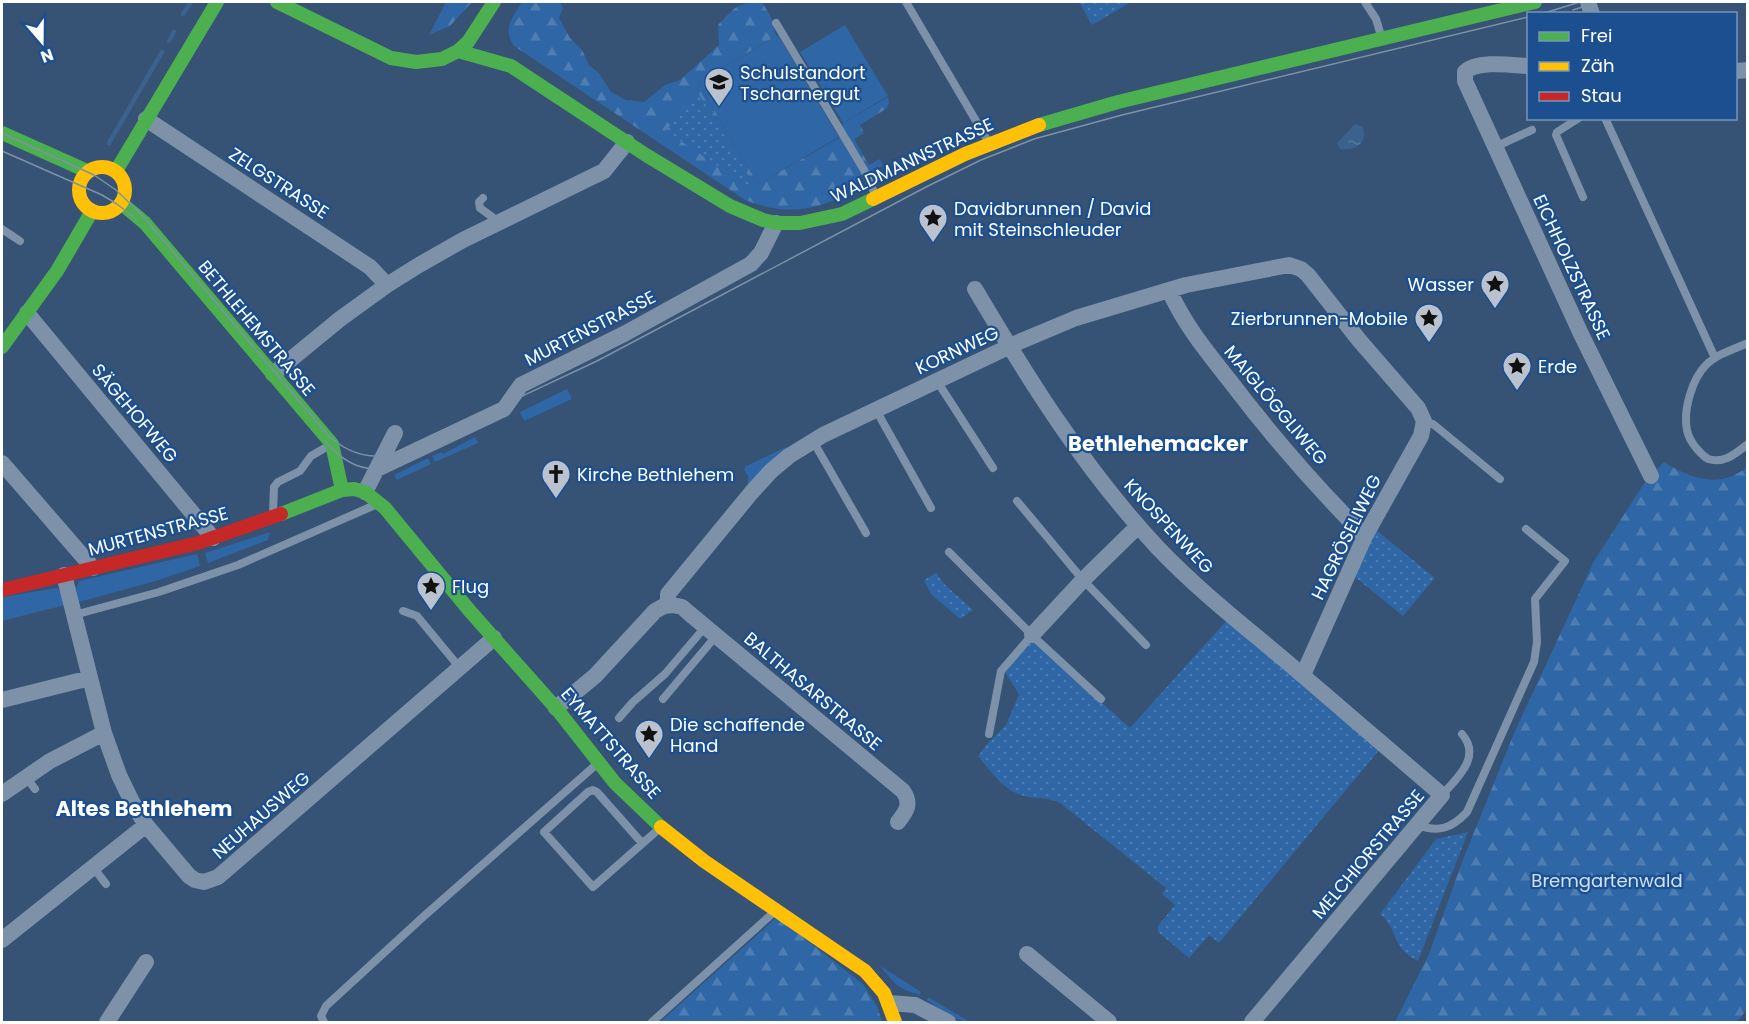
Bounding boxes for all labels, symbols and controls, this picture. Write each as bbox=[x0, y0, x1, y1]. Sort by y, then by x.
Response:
north arrow bbox=[12, 12, 72, 72]
legend bbox=[1527, 12, 1737, 120]
text: Frei bbox=[1581, 23, 1612, 48]
text: N bbox=[37, 43, 57, 68]
text: Zäh bbox=[1581, 53, 1614, 78]
place label: Schulstandort Tscharnergut bbox=[740, 60, 866, 106]
school or university icon: Schulstandort Tscharnergut bbox=[703, 66, 735, 108]
text: Stau bbox=[1581, 83, 1622, 108]
street label: WALDMANNSTRASSE bbox=[827, 111, 997, 209]
street label: ZELGSTRASSE bbox=[224, 141, 334, 225]
street label: EICHHOLZSTRASSE bbox=[1527, 190, 1617, 344]
place label: Davidbrunnen / David mit Steinschleuder bbox=[954, 196, 1151, 242]
place icon: Davidbrunnen / David mit Steinschleuder bbox=[917, 202, 949, 244]
street label: BETHLEHEMSTRASSE bbox=[193, 255, 321, 401]
place icon: Wasser bbox=[1479, 268, 1511, 310]
place label: Wasser bbox=[1408, 272, 1474, 297]
street label: MURTENSTRASSE bbox=[520, 284, 660, 372]
place icon: Zierbrunnen-Mobile bbox=[1413, 302, 1445, 344]
place label: Zierbrunnen-Mobile bbox=[1231, 306, 1408, 331]
street label: KORNWEG bbox=[911, 320, 1003, 380]
street label: MAIGLÖGGLIWEG bbox=[1219, 340, 1333, 470]
place icon: Erde bbox=[1501, 350, 1533, 392]
place label: Erde bbox=[1538, 354, 1577, 379]
street label: SÄGEHOFWEG bbox=[86, 358, 184, 468]
district label: Bethlehemacker bbox=[1068, 429, 1248, 458]
church icon: Kirche Bethlehem bbox=[540, 458, 572, 500]
place label: Kirche Bethlehem bbox=[577, 462, 734, 487]
street label: HAGRÖSELIWEG bbox=[1305, 470, 1387, 604]
street label: KNOSPENWEG bbox=[1119, 473, 1219, 579]
street label: MURTENSTRASSE bbox=[85, 500, 231, 562]
place icon: Flug bbox=[415, 570, 447, 612]
place label: Flug bbox=[452, 574, 489, 599]
street label: BALTHASARSTRASSE bbox=[739, 626, 887, 756]
street label: EYMATTSTRASSE bbox=[555, 682, 667, 804]
place label: Die schaffende Hand bbox=[670, 712, 805, 758]
place icon: Die schaffende Hand bbox=[633, 718, 665, 760]
street label: NEUHAUSWEG bbox=[207, 765, 315, 865]
street label: MELCHIORSTRASSE bbox=[1306, 784, 1430, 924]
district label: Altes Bethlehem bbox=[55, 794, 233, 823]
park label: Bremgartenwald bbox=[1531, 868, 1683, 893]

